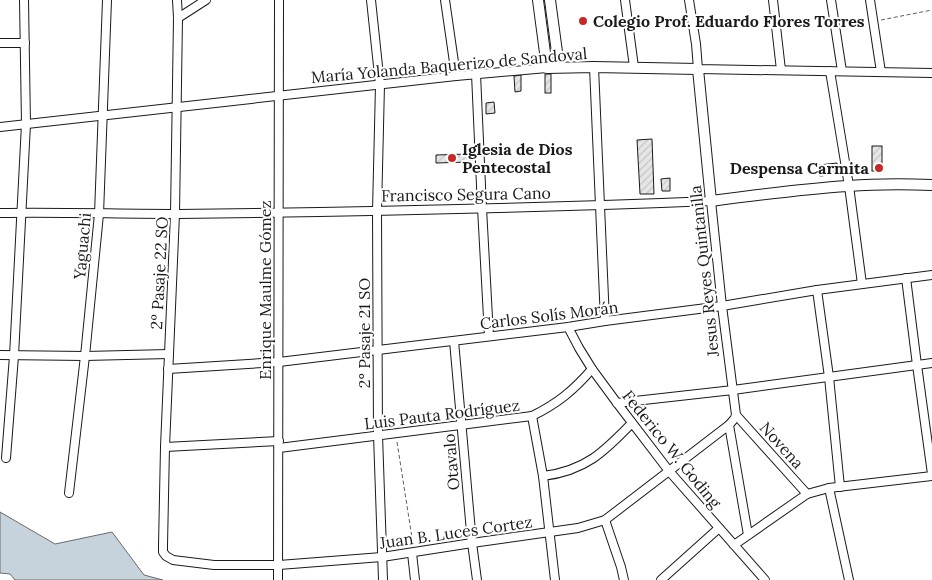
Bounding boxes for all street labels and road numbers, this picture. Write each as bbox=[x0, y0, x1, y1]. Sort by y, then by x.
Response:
street label: María Yolanda Baquerizo de Sandoval bbox=[310, 43, 588, 87]
street label: Francisco Segura Cano bbox=[381, 183, 551, 205]
street label: Jesus Reyes Quintanilla bbox=[685, 184, 723, 359]
street label: Enrique Maulme Gómez bbox=[255, 200, 275, 380]
street label: Yaguachi bbox=[69, 212, 95, 281]
street label: 2º Pasaje 22 SO bbox=[146, 216, 172, 330]
street label: 2° Pasaje 21 SO bbox=[354, 278, 374, 388]
street label: Carlos Solís Morán bbox=[479, 297, 620, 333]
street label: Federico W. Goding bbox=[618, 386, 726, 513]
street label: Luis Pauta Rodríguez bbox=[363, 395, 521, 433]
street label: Novena bbox=[756, 418, 808, 472]
street label: Otavalo bbox=[439, 433, 463, 491]
street label: Juan B. Luces Cortez bbox=[377, 511, 534, 553]

